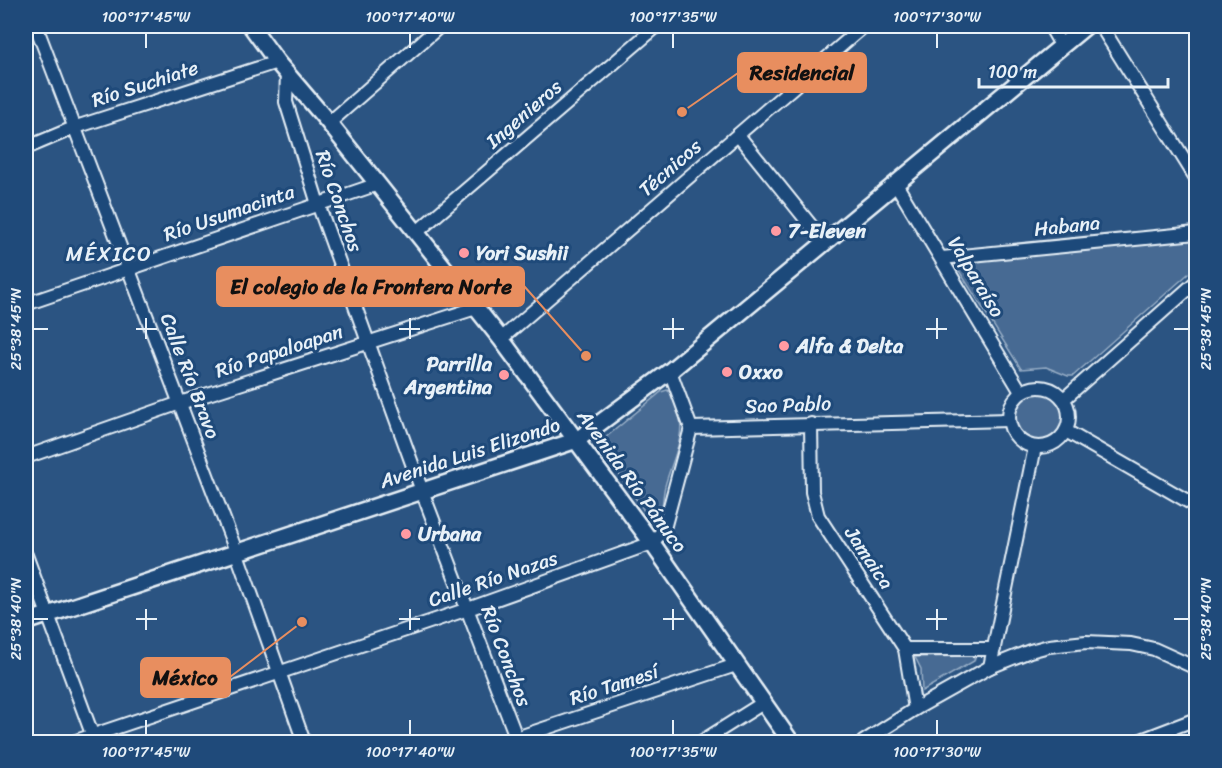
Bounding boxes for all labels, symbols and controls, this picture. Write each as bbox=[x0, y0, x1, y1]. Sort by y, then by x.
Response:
text: 100°17'45"W bbox=[102, 4, 191, 30]
text: 100°17'40"W bbox=[365, 4, 455, 30]
text: 100°17'35"W bbox=[629, 4, 717, 30]
text: 100°17'30"W bbox=[893, 4, 981, 30]
street label: Río Suchiate bbox=[87, 50, 203, 118]
scale bar bbox=[979, 51, 1168, 89]
callout: Residencial bbox=[738, 53, 866, 92]
text: Residencial bbox=[749, 54, 855, 92]
text: 100 m bbox=[988, 56, 1037, 88]
street label: Ingenieros bbox=[477, 70, 571, 158]
street label: Técnicos bbox=[630, 130, 710, 206]
street label: Río Conchos bbox=[305, 145, 373, 258]
street label: Río Usumacinta bbox=[159, 174, 300, 252]
street label: Habana bbox=[1032, 205, 1102, 247]
place label: 7-Eleven bbox=[788, 214, 866, 249]
marker: 7-Eleven bbox=[769, 224, 783, 238]
street label: Valparaíso bbox=[938, 229, 1014, 325]
district label: MÉXICO bbox=[66, 235, 152, 273]
place label: Yori Sushii bbox=[476, 236, 569, 271]
marker: Yori Sushii bbox=[457, 246, 471, 260]
callout: El colegio de la Frontera Norte bbox=[217, 267, 524, 306]
text: El colegio de la Frontera Norte bbox=[230, 268, 512, 306]
text: 25°38'45"N bbox=[3, 287, 29, 370]
text: 25°38'45"N bbox=[1193, 287, 1219, 370]
street label: Calle Río Bravo bbox=[150, 308, 230, 444]
street label: Río Papaloapan bbox=[210, 314, 348, 388]
place label: Alfa & Delta bbox=[795, 329, 904, 364]
marker: Alfa & Delta bbox=[777, 339, 791, 353]
place label: Parrilla Argentina bbox=[403, 347, 493, 405]
place label: Oxxo bbox=[739, 355, 783, 390]
marker: Oxxo bbox=[720, 365, 734, 379]
marker: Parrilla Argentina bbox=[497, 368, 511, 382]
street label: Sao Pablo bbox=[744, 386, 832, 424]
street label: Avenida Río Pánuco bbox=[567, 401, 696, 561]
street label: Avenida Luis Elizondo bbox=[374, 407, 565, 499]
place label: Urbana bbox=[418, 517, 482, 552]
street label: Jamaica bbox=[834, 518, 903, 597]
marker: Urbana bbox=[399, 527, 413, 541]
street label: Calle Río Nazas bbox=[423, 540, 563, 618]
text: 25°38'40"N bbox=[3, 577, 29, 660]
text: 25°38'40"N bbox=[1193, 577, 1219, 660]
street label: Río Conchos bbox=[471, 600, 542, 712]
street label: Río Tamesí bbox=[565, 653, 665, 716]
callout: México bbox=[141, 658, 230, 697]
text: México bbox=[151, 659, 218, 697]
text: 100°17'45"W bbox=[102, 739, 191, 765]
text: 100°17'40"W bbox=[365, 739, 455, 765]
text: 100°17'35"W bbox=[629, 739, 717, 765]
text: 100°17'30"W bbox=[893, 739, 981, 765]

